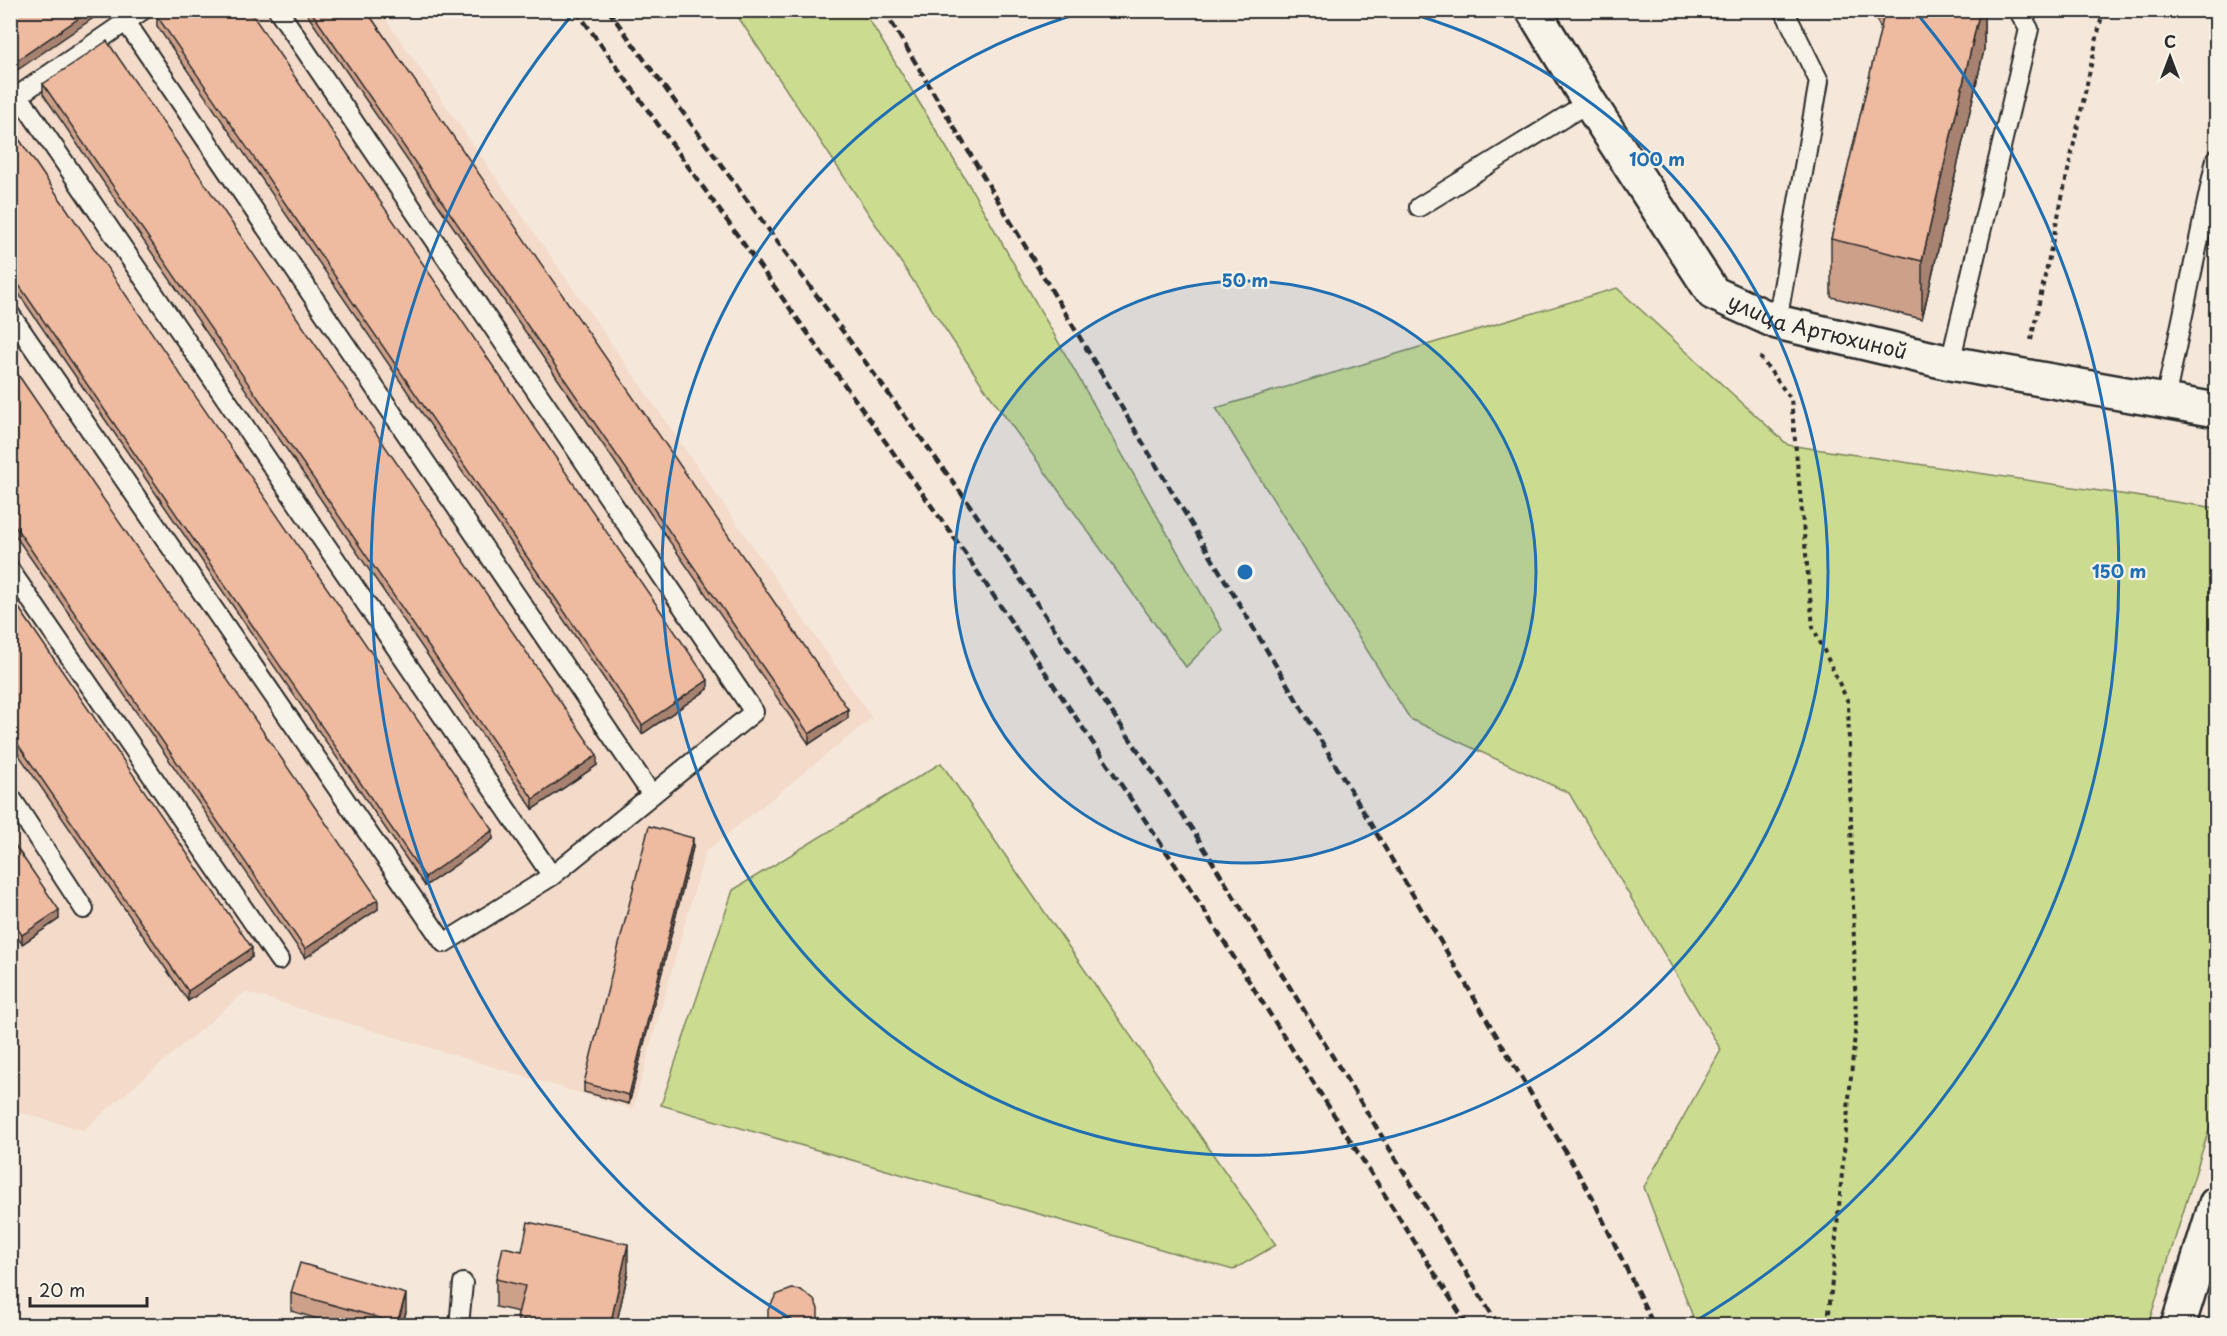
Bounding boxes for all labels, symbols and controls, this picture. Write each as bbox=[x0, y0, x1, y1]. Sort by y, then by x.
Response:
north arrow bbox=[2140, 27, 2200, 87]
text: С bbox=[2164, 29, 2176, 53]
text: 100 m bbox=[1629, 145, 1685, 172]
text: 50 m bbox=[1222, 266, 1268, 293]
street label: улица Артюхиной bbox=[1723, 284, 1911, 366]
text: 150 m bbox=[2092, 557, 2146, 584]
centre of rings bbox=[1235, 562, 1255, 582]
scale bar bbox=[30, 1270, 147, 1308]
text: 20 m bbox=[39, 1276, 85, 1303]

